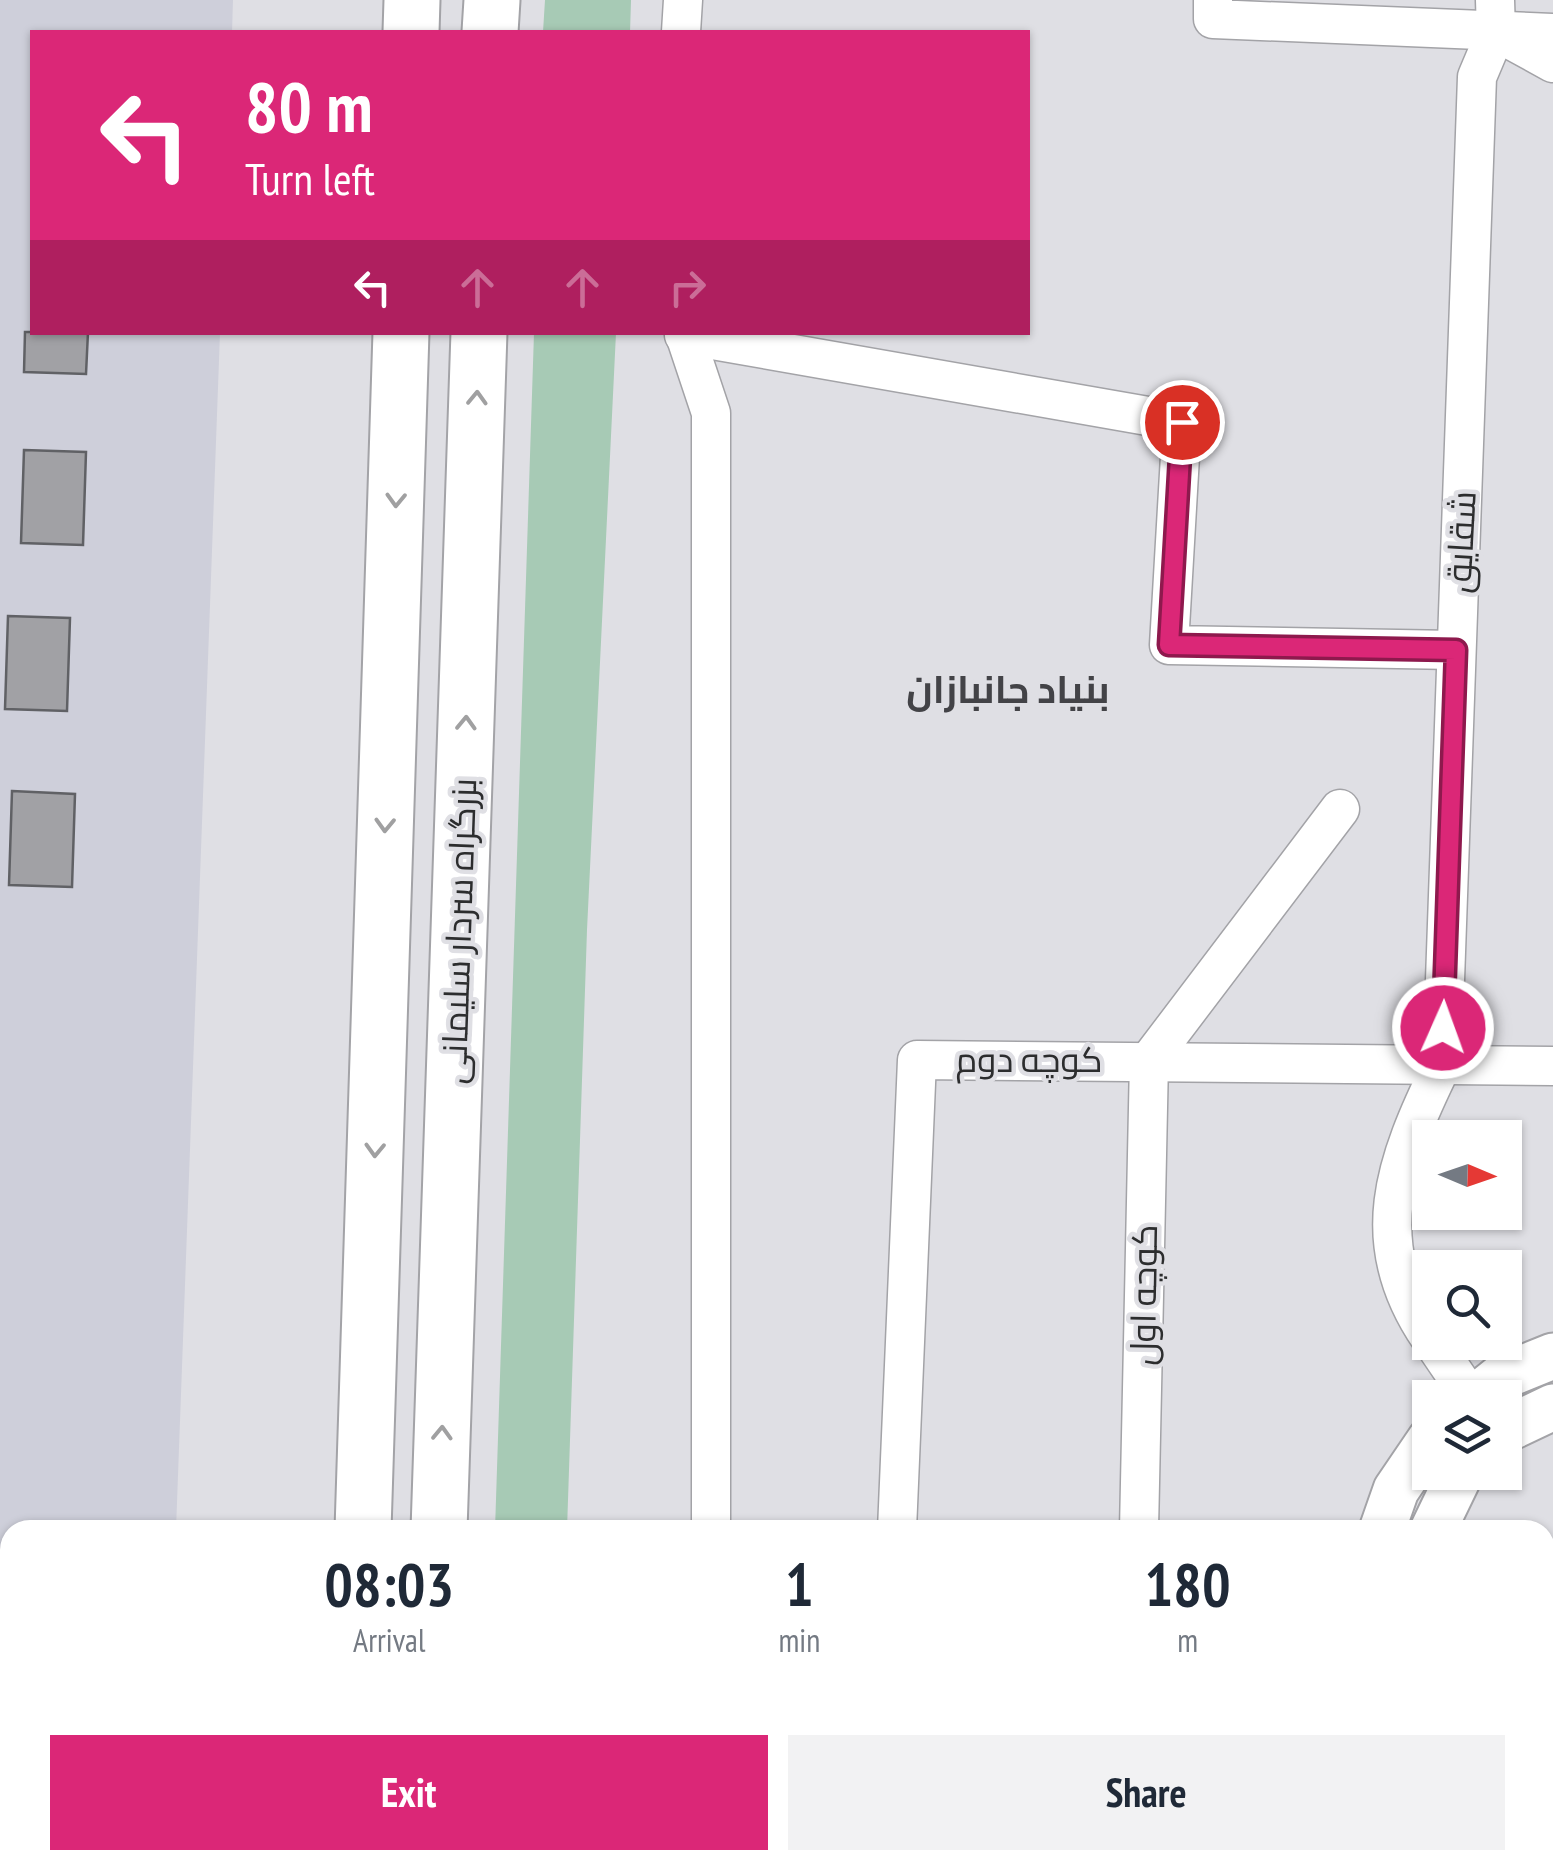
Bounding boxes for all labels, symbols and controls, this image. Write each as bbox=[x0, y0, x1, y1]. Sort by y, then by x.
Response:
text: 80 m bbox=[245, 61, 373, 151]
icon: left bbox=[80, 70, 210, 200]
text: Turn left bbox=[245, 149, 375, 207]
icon: left bbox=[345, 260, 400, 315]
icon: ahead bbox=[450, 260, 505, 315]
icon: ahead bbox=[555, 260, 610, 315]
icon: right bbox=[660, 260, 715, 315]
pin bbox=[1140, 380, 1225, 465]
one-way arrow bbox=[466, 390, 487, 406]
icon: arrive bbox=[1155, 395, 1210, 450]
street label: شقایق bbox=[1434, 490, 1486, 594]
one-way arrow bbox=[385, 492, 406, 508]
district label: بنیاد جانبازان bbox=[906, 664, 1110, 713]
one-way arrow bbox=[455, 714, 476, 730]
street label: بزرگراه سردار سلیمانی bbox=[430, 777, 486, 1085]
one-way arrow bbox=[375, 817, 396, 833]
position arrow bbox=[1391, 976, 1495, 1080]
street label: کوچه دوم bbox=[955, 1036, 1103, 1084]
north arrow bbox=[1412, 1120, 1522, 1230]
map controls bbox=[1412, 1120, 1522, 1490]
one-way arrow bbox=[364, 1142, 385, 1158]
street label: کوچه اول bbox=[1119, 1224, 1168, 1366]
button: search bbox=[1412, 1250, 1522, 1360]
button: layers bbox=[1412, 1380, 1522, 1490]
one-way arrow bbox=[432, 1424, 453, 1440]
text: 08:03 bbox=[324, 1545, 454, 1623]
text: 1 bbox=[785, 1545, 814, 1623]
text: 180 bbox=[1145, 1545, 1231, 1623]
text: Arrival bbox=[353, 1619, 425, 1661]
text: min bbox=[778, 1619, 820, 1661]
text: m bbox=[1177, 1619, 1198, 1661]
button: Exit bbox=[50, 1735, 768, 1850]
button: Share bbox=[788, 1735, 1505, 1850]

